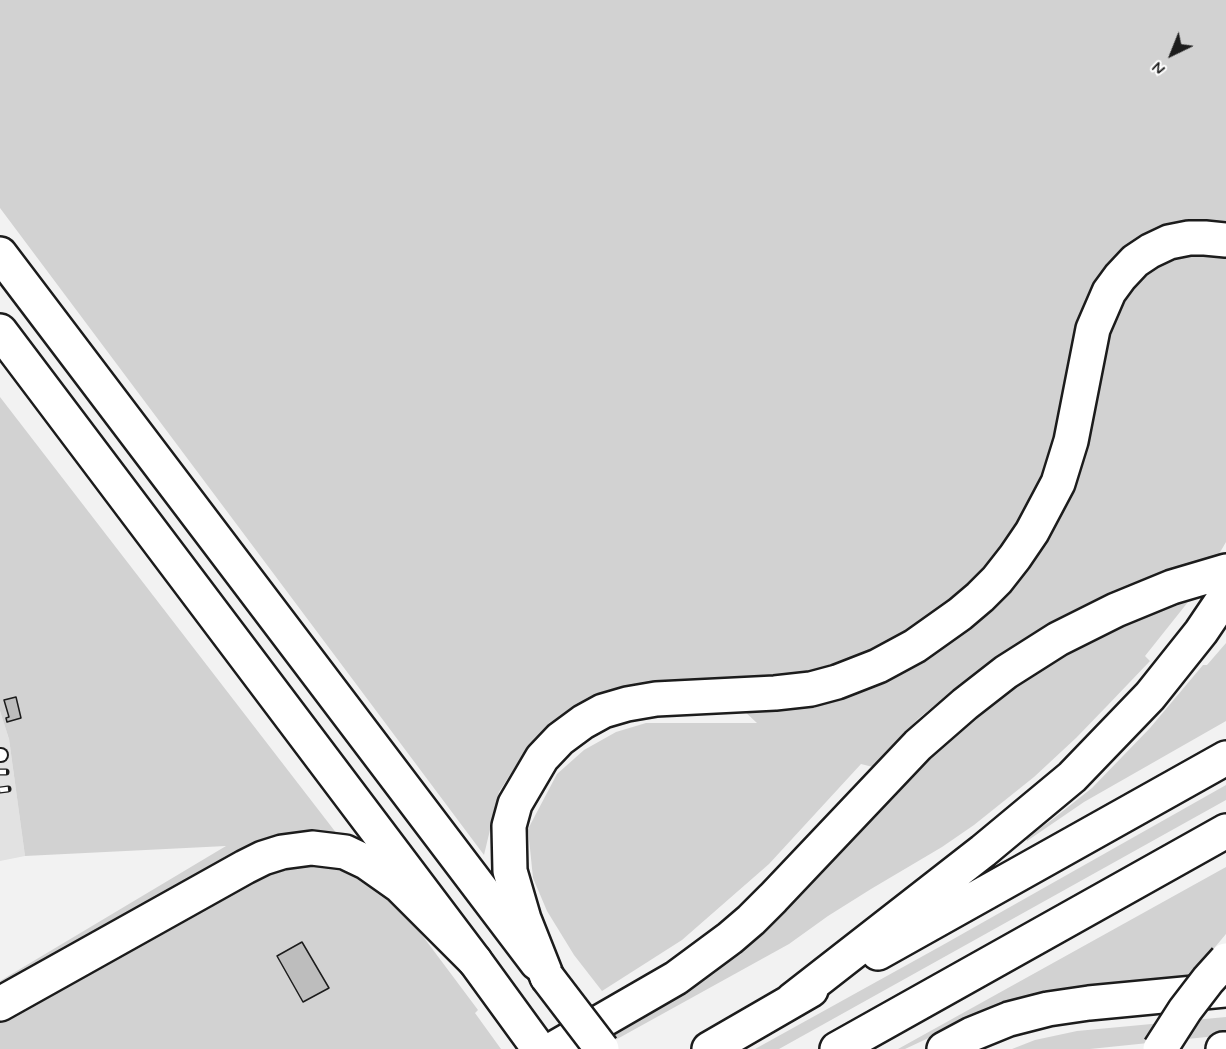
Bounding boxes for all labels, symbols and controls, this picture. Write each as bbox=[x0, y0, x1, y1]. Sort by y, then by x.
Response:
north arrow bbox=[1142, 24, 1202, 84]
text: N bbox=[1148, 56, 1170, 79]

